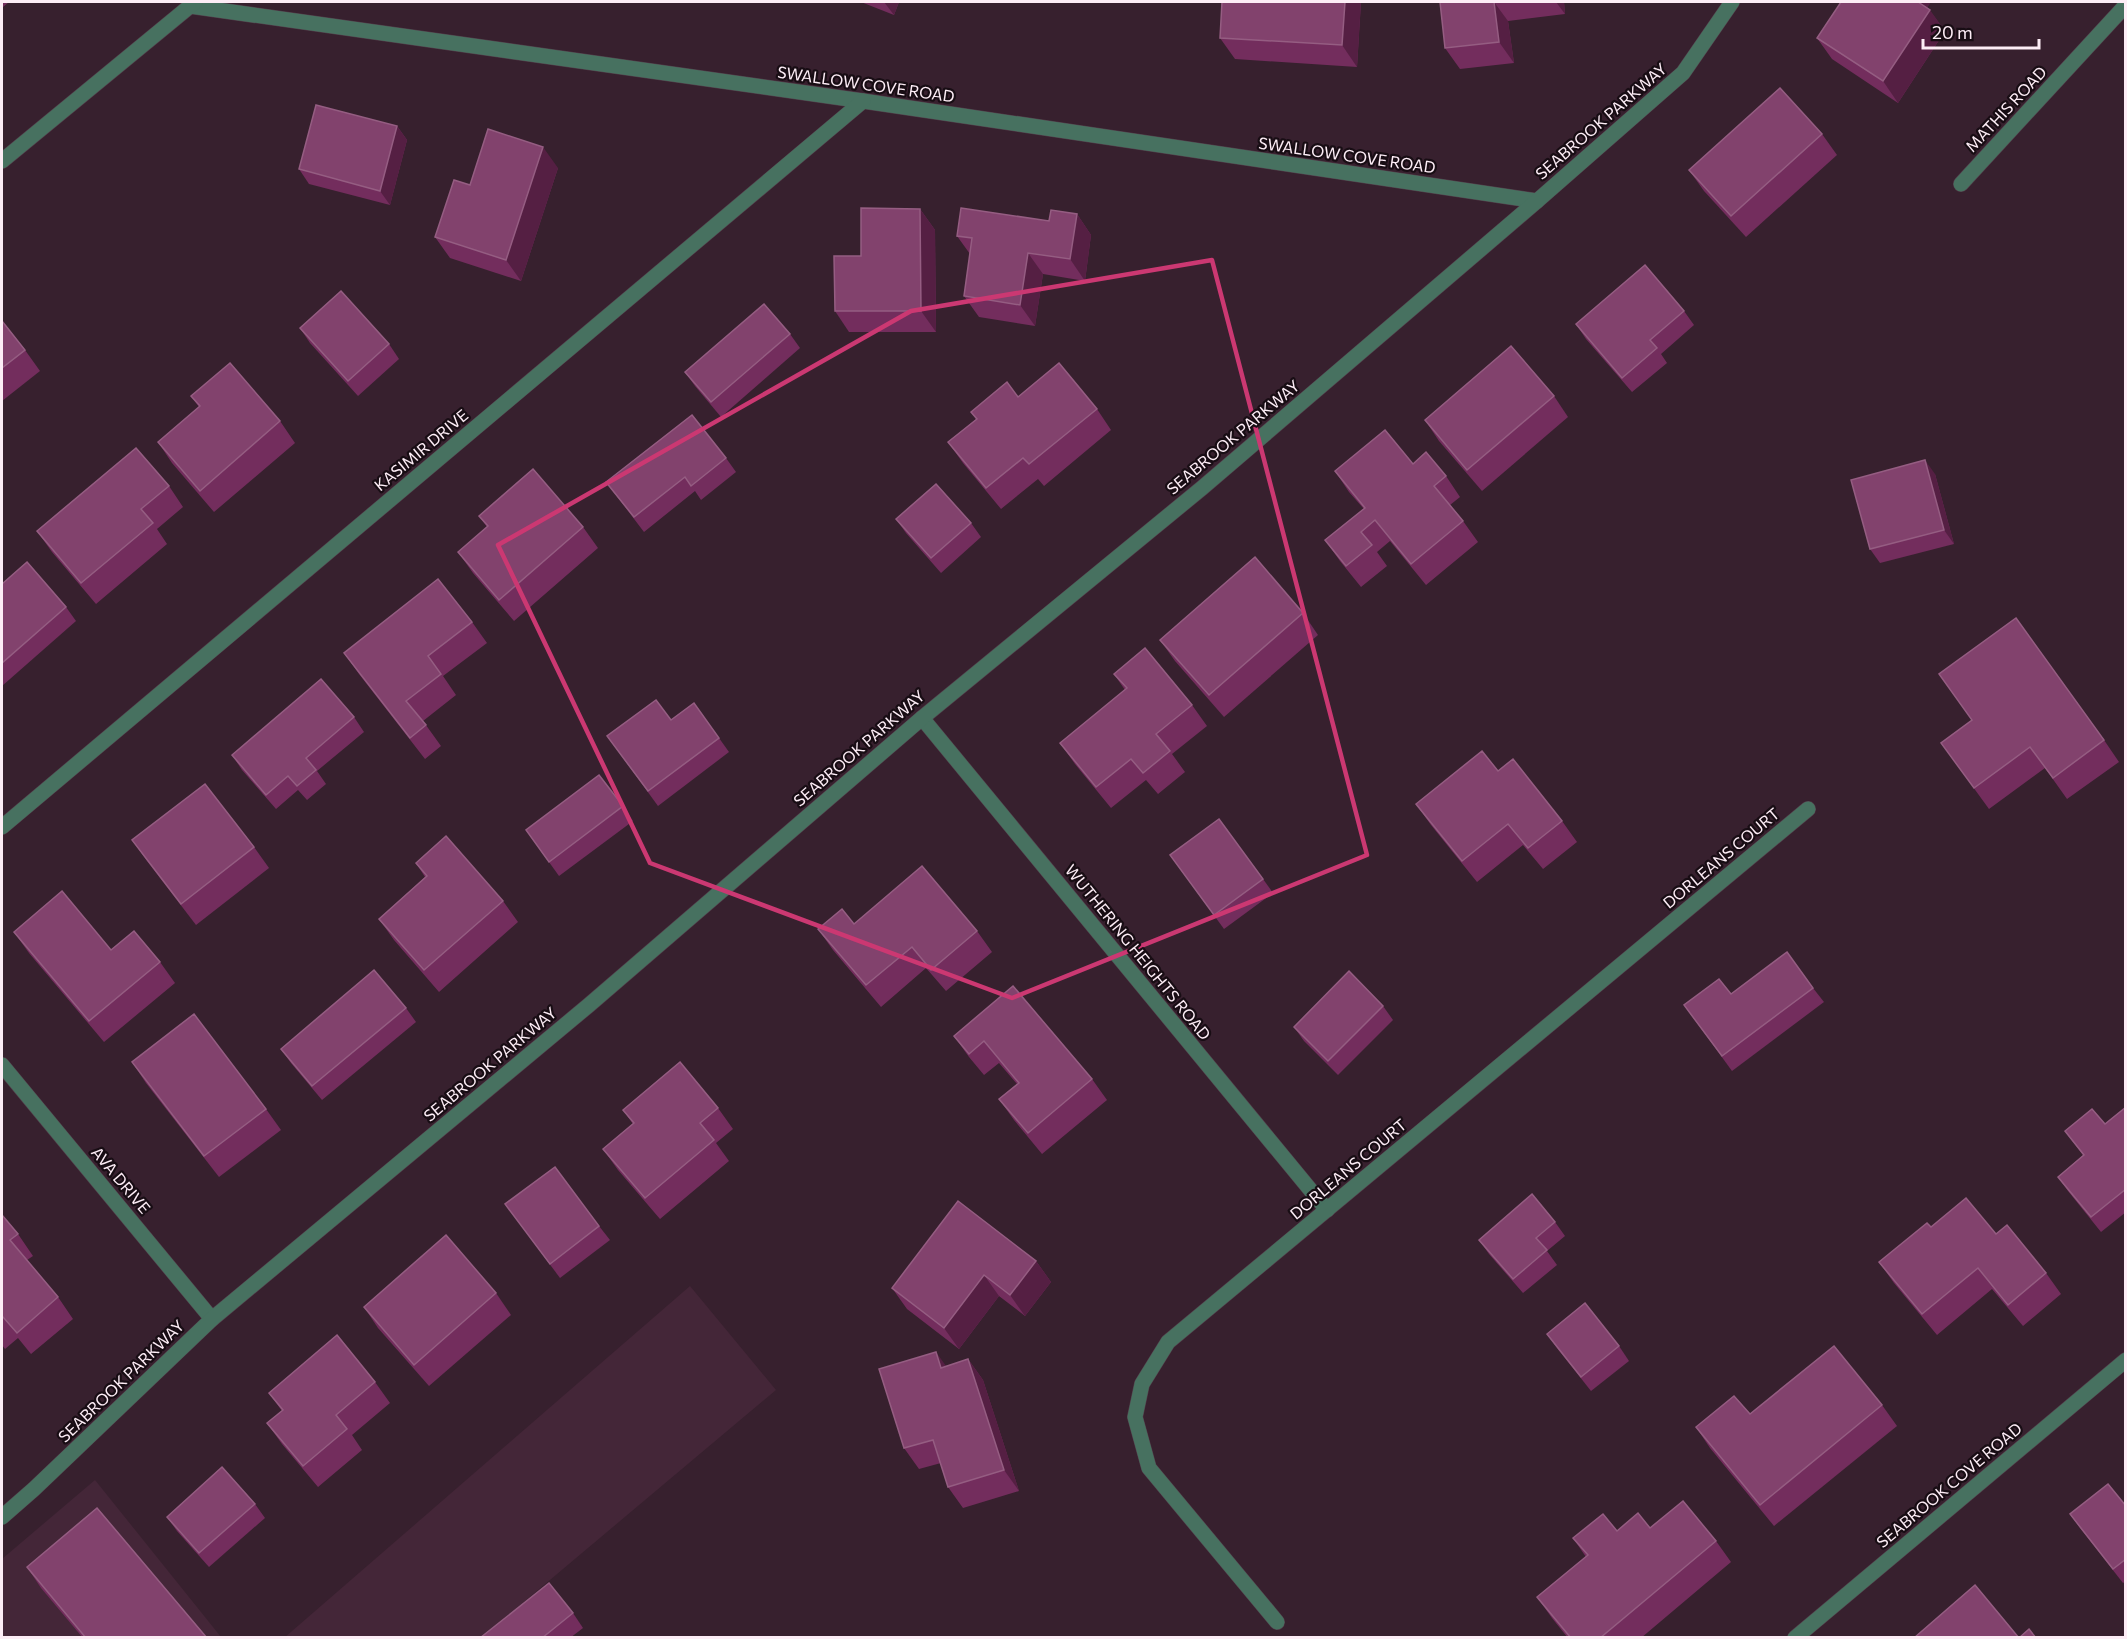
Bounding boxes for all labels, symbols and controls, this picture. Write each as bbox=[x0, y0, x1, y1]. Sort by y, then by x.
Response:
scale bar bbox=[1923, 12, 2038, 50]
text: 20 m bbox=[1932, 21, 1973, 43]
street label: SEABROOK PARKWAY bbox=[1531, 58, 1671, 183]
street label: SWALLOW COVE ROAD bbox=[776, 62, 956, 105]
street label: MATHIS ROAD bbox=[1961, 62, 2050, 155]
street label: SWALLOW COVE ROAD bbox=[1257, 133, 1437, 176]
street label: SEABROOK PARKWAY bbox=[1162, 375, 1303, 498]
street label: KASIMIR DRIVE bbox=[370, 405, 471, 494]
street label: SEABROOK PARKWAY bbox=[789, 685, 929, 810]
street label: DORLEANS COURT bbox=[1659, 803, 1783, 912]
street label: WUTHERING HEIGHTS ROAD bbox=[1062, 860, 1215, 1043]
street label: SEABROOK PARKWAY bbox=[419, 1002, 560, 1125]
street label: DORLEANS COURT bbox=[1286, 1114, 1410, 1223]
street label: AVA DRIVE bbox=[88, 1142, 155, 1217]
street label: SEABROOK PARKWAY bbox=[54, 1315, 188, 1446]
street label: SEABROOK COVE ROAD bbox=[1872, 1418, 2025, 1551]

